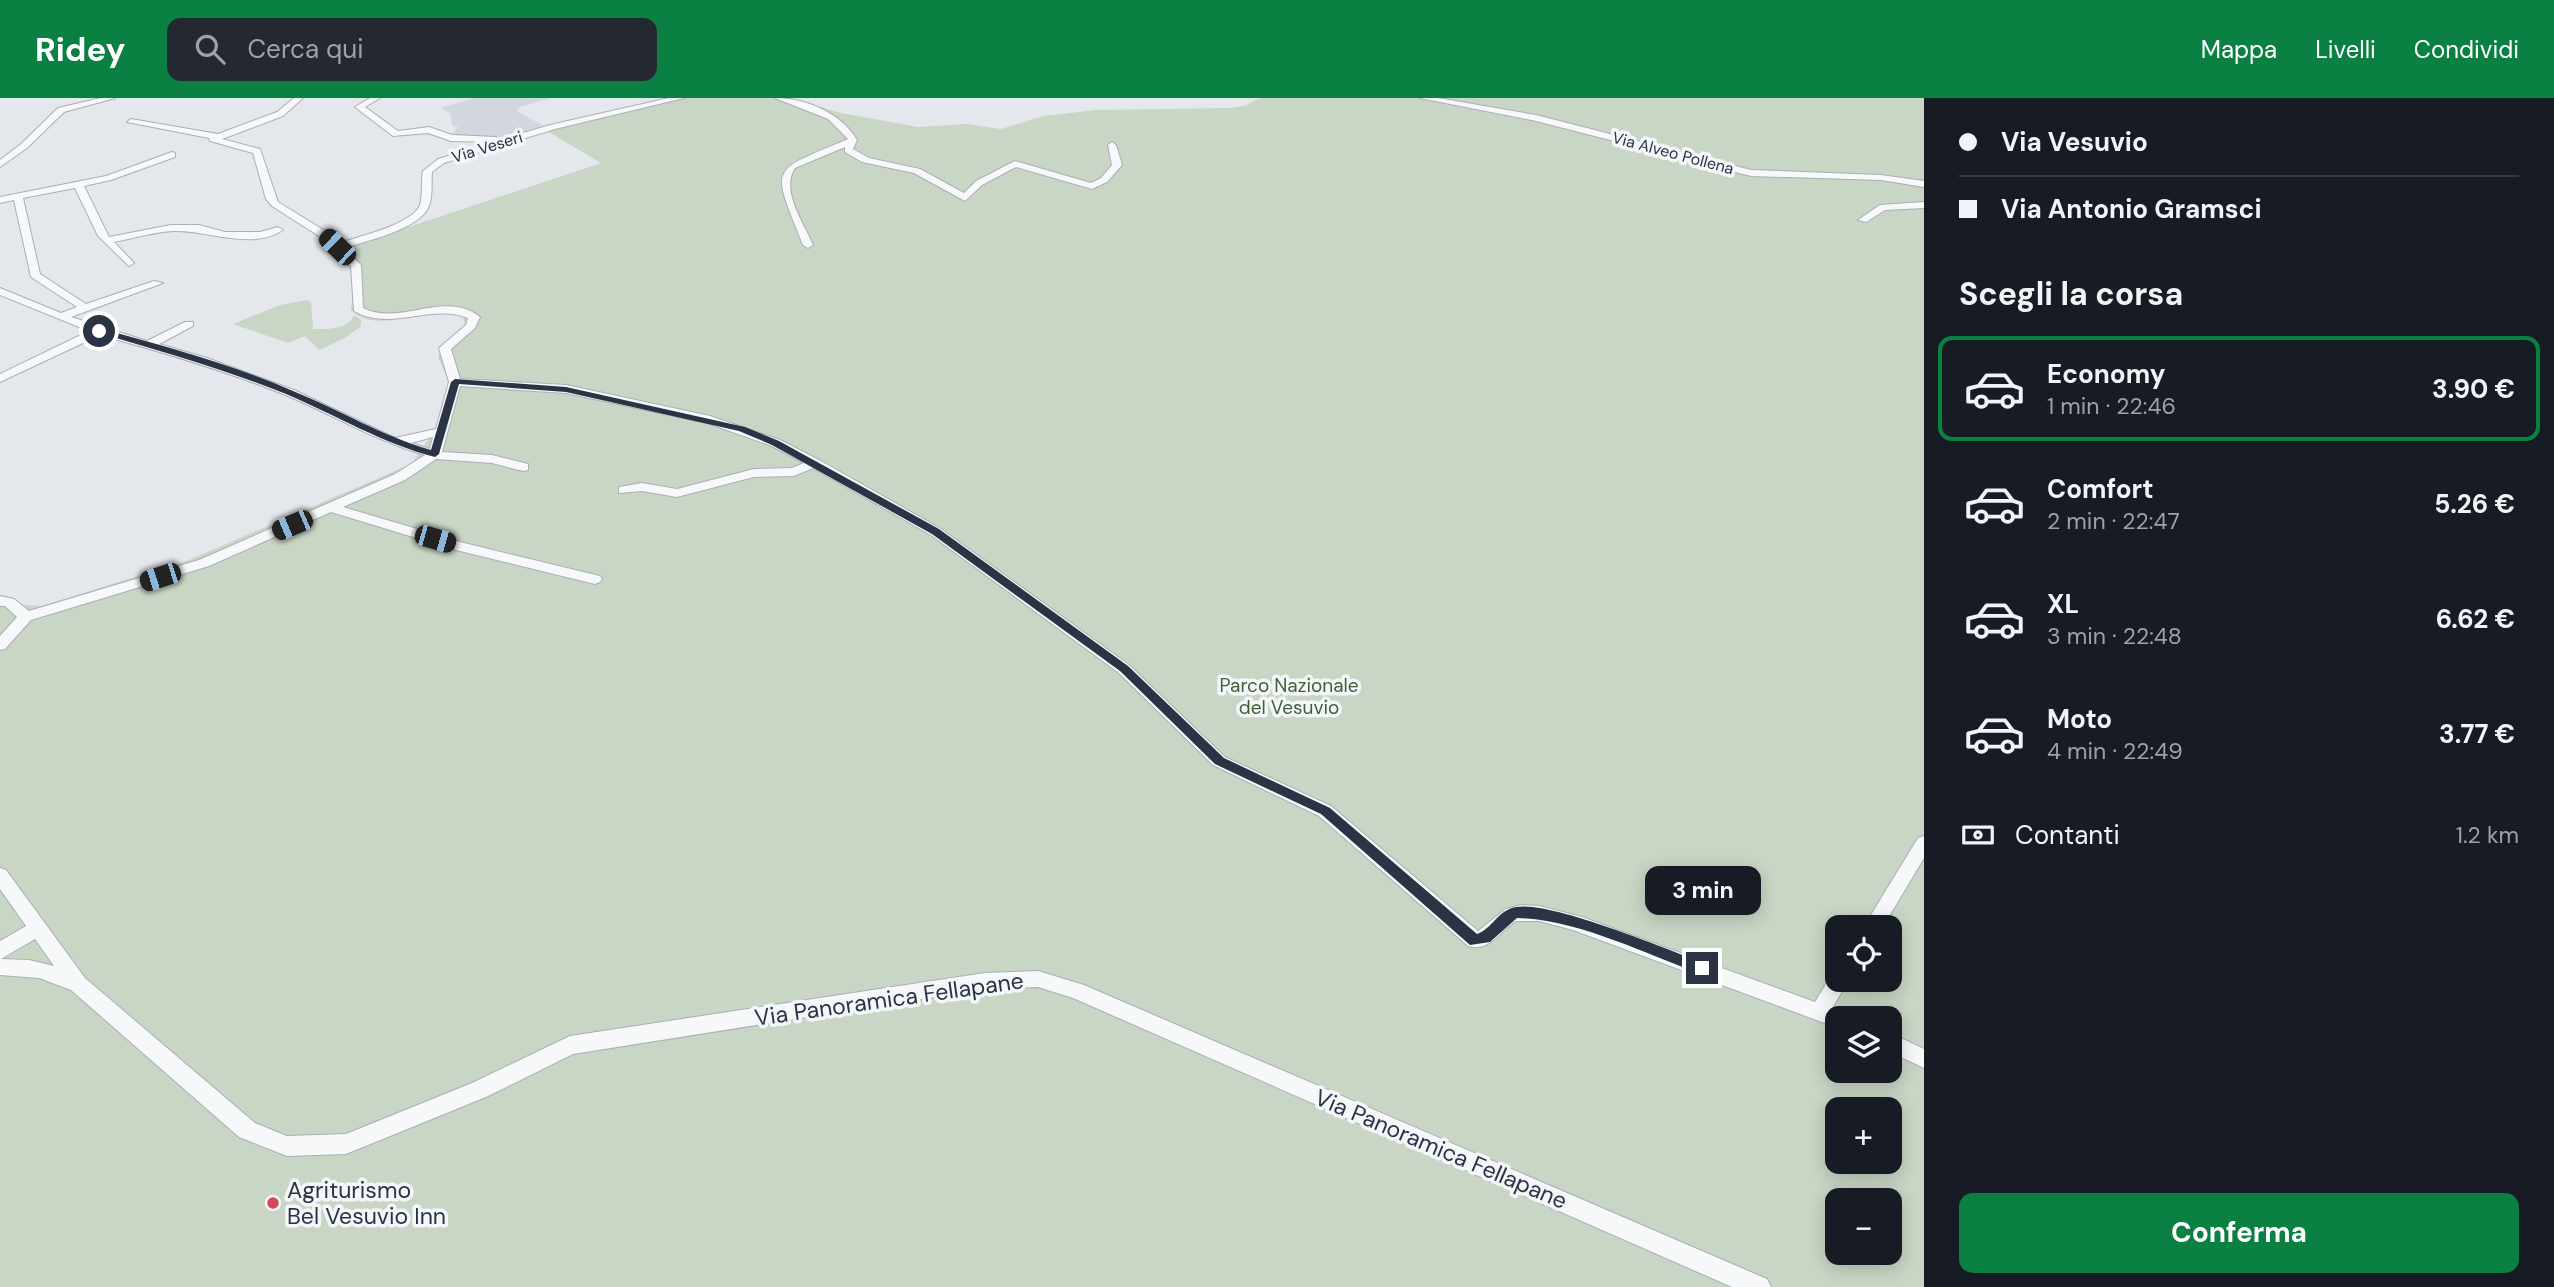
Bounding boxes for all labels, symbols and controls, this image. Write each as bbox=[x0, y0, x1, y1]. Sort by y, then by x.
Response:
search box bbox=[167, 18, 657, 81]
text: Ridey bbox=[35, 28, 125, 71]
icon: search bbox=[191, 30, 229, 68]
text: Cerca qui bbox=[247, 32, 363, 66]
text: Mappa bbox=[2201, 34, 2277, 65]
text: Livelli bbox=[2315, 34, 2376, 65]
text: Condividi bbox=[2414, 34, 2519, 65]
text: Via Vesuvio bbox=[2001, 125, 2148, 159]
street label: Via Veseri bbox=[449, 126, 525, 168]
street label: Via Alveo Pollena bbox=[1610, 127, 1736, 179]
text: Via Antonio Gramsci bbox=[2001, 192, 2262, 226]
car bbox=[315, 225, 360, 269]
text: Scegli la corsa bbox=[1959, 273, 2183, 315]
route start bbox=[83, 315, 115, 347]
icon: car bbox=[1963, 357, 2026, 420]
text: Economy bbox=[2047, 357, 2165, 391]
text: 3.90 € bbox=[2432, 372, 2515, 406]
text: 1 min · 22:46 bbox=[2047, 391, 2176, 421]
icon: car bbox=[1963, 472, 2026, 535]
text: Comfort bbox=[2047, 472, 2153, 506]
text: 5.26 € bbox=[2434, 487, 2515, 521]
text: 2 min · 22:47 bbox=[2047, 506, 2180, 536]
car bbox=[269, 507, 316, 543]
car bbox=[412, 523, 459, 555]
car bbox=[137, 561, 184, 593]
icon: car bbox=[1963, 587, 2026, 650]
text: XL bbox=[2047, 587, 2079, 621]
text: 6.62 € bbox=[2436, 602, 2515, 636]
text: 3 min · 22:48 bbox=[2047, 621, 2182, 651]
park label: Parco Nazionale del Vesuvio bbox=[1219, 673, 1359, 720]
icon: car bbox=[1963, 702, 2026, 765]
text: Moto bbox=[2047, 702, 2112, 736]
text: 3.77 € bbox=[2439, 717, 2515, 751]
text: 4 min · 22:49 bbox=[2047, 736, 2183, 766]
icon: cash bbox=[1959, 816, 1997, 854]
text: Contanti bbox=[2015, 818, 2120, 852]
text: 1.2 km bbox=[2456, 820, 2519, 850]
callout: 3 min bbox=[1644, 866, 1760, 916]
text: 3 min bbox=[1672, 875, 1734, 905]
map controls bbox=[1825, 915, 1902, 1265]
button: locate bbox=[1825, 915, 1902, 992]
route end bbox=[1686, 952, 1718, 984]
street label: Via Panoramica Fellapane bbox=[753, 965, 1025, 1033]
button: layers bbox=[1825, 1006, 1902, 1083]
street label: Via Panoramica Fellapane bbox=[1310, 1082, 1572, 1216]
button: + bbox=[1825, 1097, 1902, 1174]
place label: Agriturismo Bel Vesuvio Inn bbox=[287, 1175, 446, 1231]
button: − bbox=[1825, 1188, 1902, 1265]
button: Conferma bbox=[1959, 1193, 2519, 1273]
marker: Agriturismo Bel Vesuvio Inn bbox=[265, 1195, 281, 1211]

